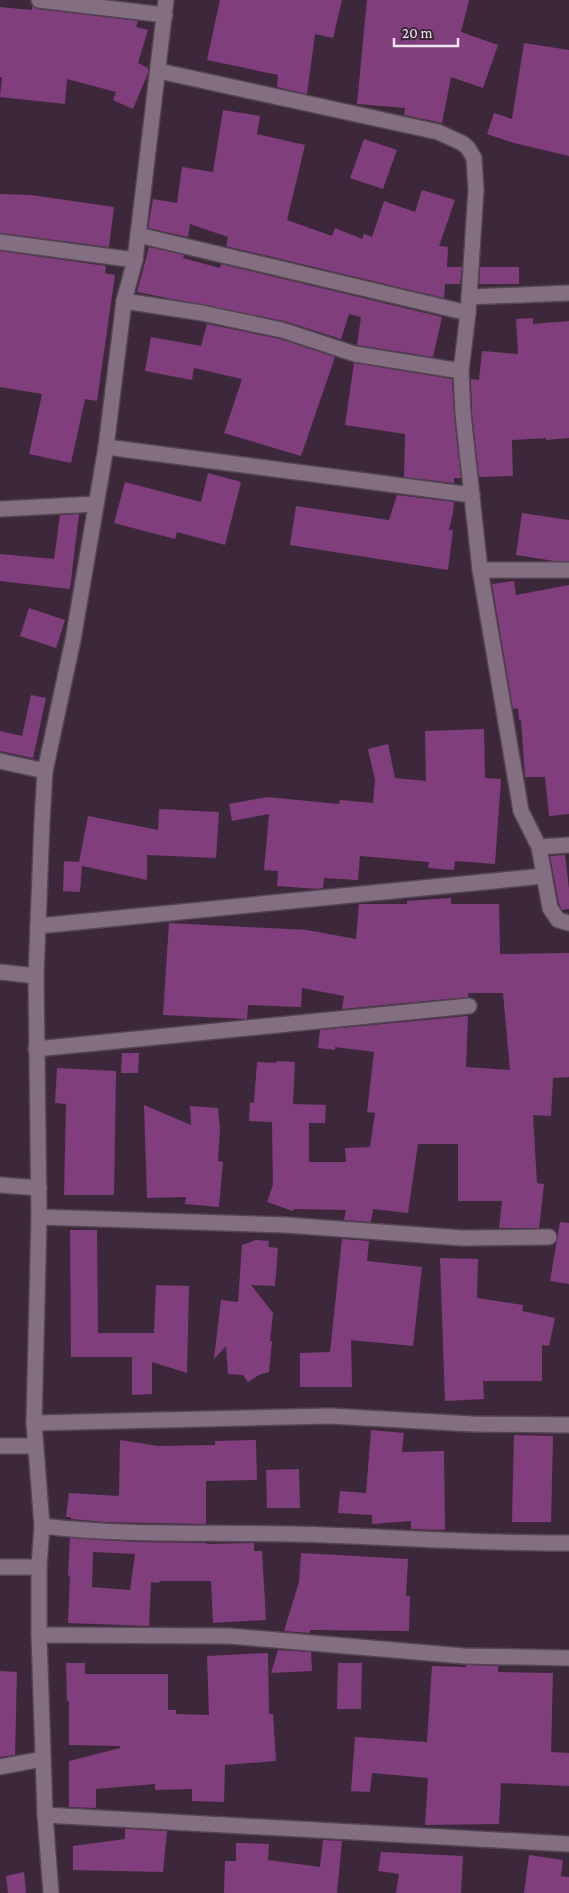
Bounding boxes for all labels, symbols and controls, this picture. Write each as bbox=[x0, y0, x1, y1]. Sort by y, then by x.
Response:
scale bar bbox=[394, 15, 458, 47]
text: 20 m bbox=[402, 25, 433, 41]

